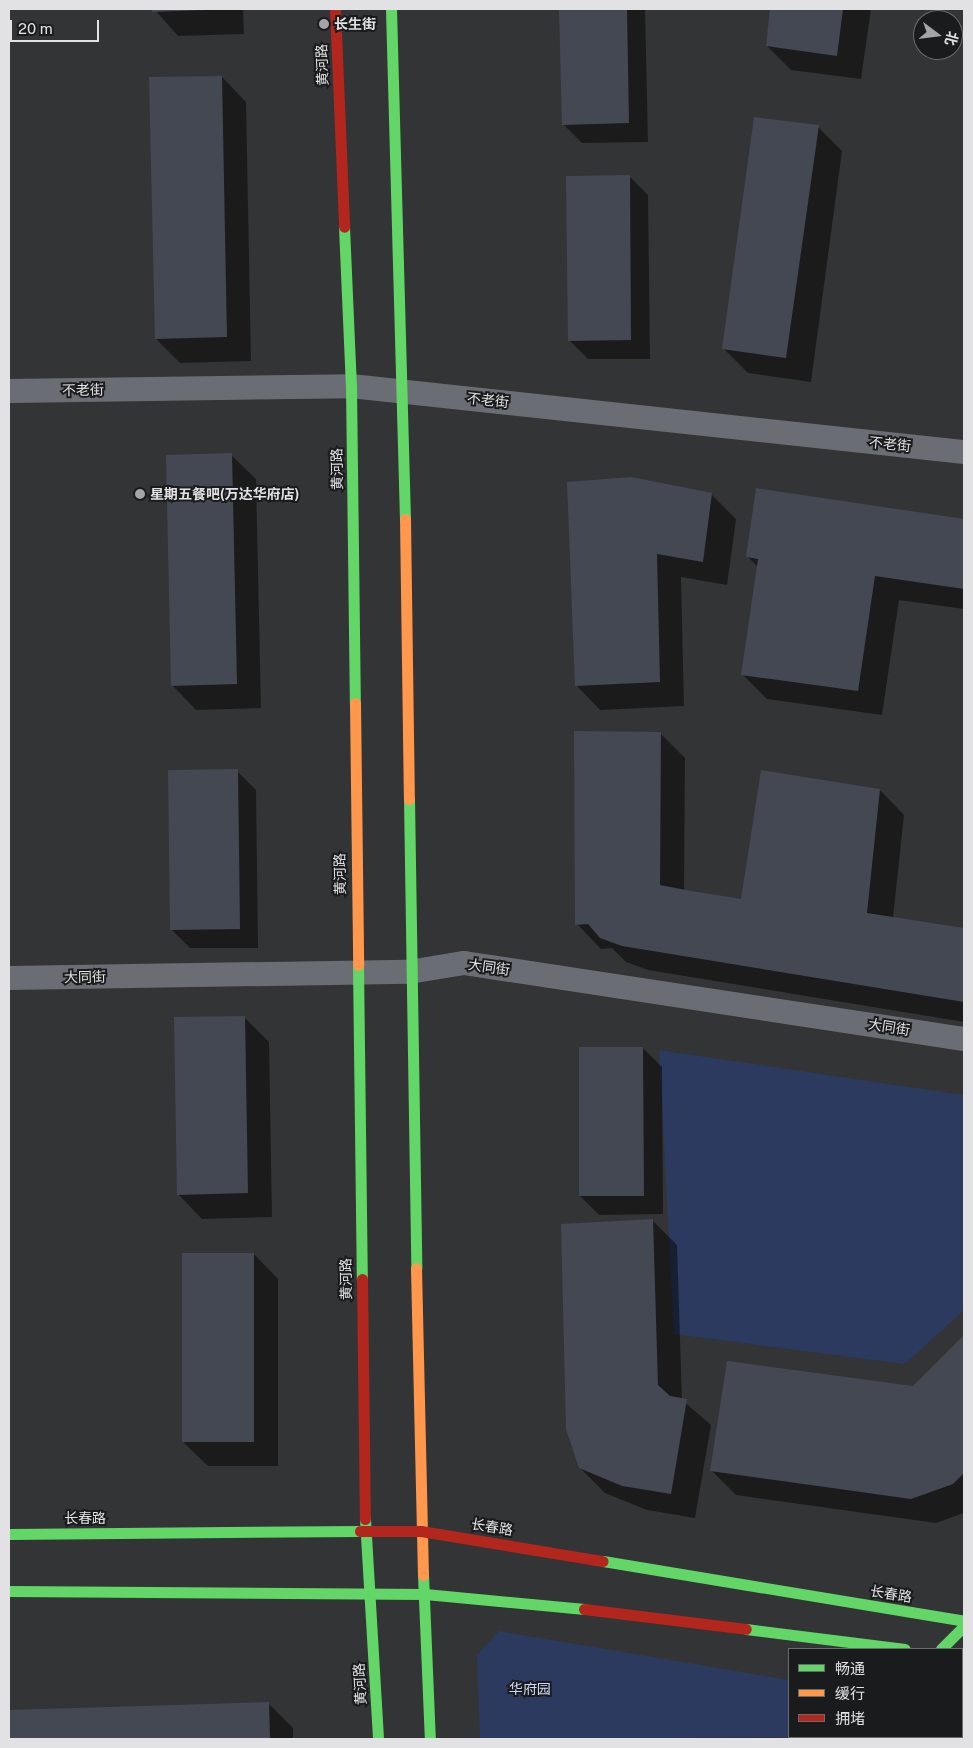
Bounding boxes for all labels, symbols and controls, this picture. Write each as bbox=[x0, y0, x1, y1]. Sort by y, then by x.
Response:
scale bar bbox=[12, 10, 101, 42]
north arrow bbox=[913, 10, 963, 60]
place label: 长生街 bbox=[334, 16, 376, 32]
marker: 长生街 bbox=[318, 18, 330, 30]
text: 20 m bbox=[18, 20, 53, 37]
text: 北 bbox=[942, 30, 961, 47]
street label: 黄河路 bbox=[313, 44, 331, 86]
street label: 不老街 bbox=[62, 381, 104, 399]
street label: 不老街 bbox=[466, 389, 510, 411]
street label: 不老街 bbox=[868, 433, 912, 455]
street label: 黄河路 bbox=[328, 448, 346, 490]
place label: 星期五餐吧(万达华府店) bbox=[150, 486, 299, 502]
marker: 星期五餐吧(万达华府店) bbox=[134, 488, 146, 500]
street label: 黄河路 bbox=[331, 853, 349, 895]
street label: 大同街 bbox=[467, 956, 511, 978]
street label: 大同街 bbox=[64, 968, 106, 986]
street label: 大同街 bbox=[867, 1015, 911, 1039]
street label: 黄河路 bbox=[337, 1258, 355, 1300]
street label: 长春路 bbox=[64, 1510, 106, 1526]
street label: 长春路 bbox=[470, 1515, 514, 1539]
street label: 长春路 bbox=[869, 1582, 913, 1606]
legend bbox=[788, 1648, 963, 1738]
text: 畅通 bbox=[835, 1660, 865, 1677]
street label: 黄河路 bbox=[351, 1663, 369, 1705]
park label: 华府园 bbox=[509, 1681, 551, 1697]
text: 缓行 bbox=[835, 1685, 865, 1702]
text: 拥堵 bbox=[835, 1710, 865, 1727]

